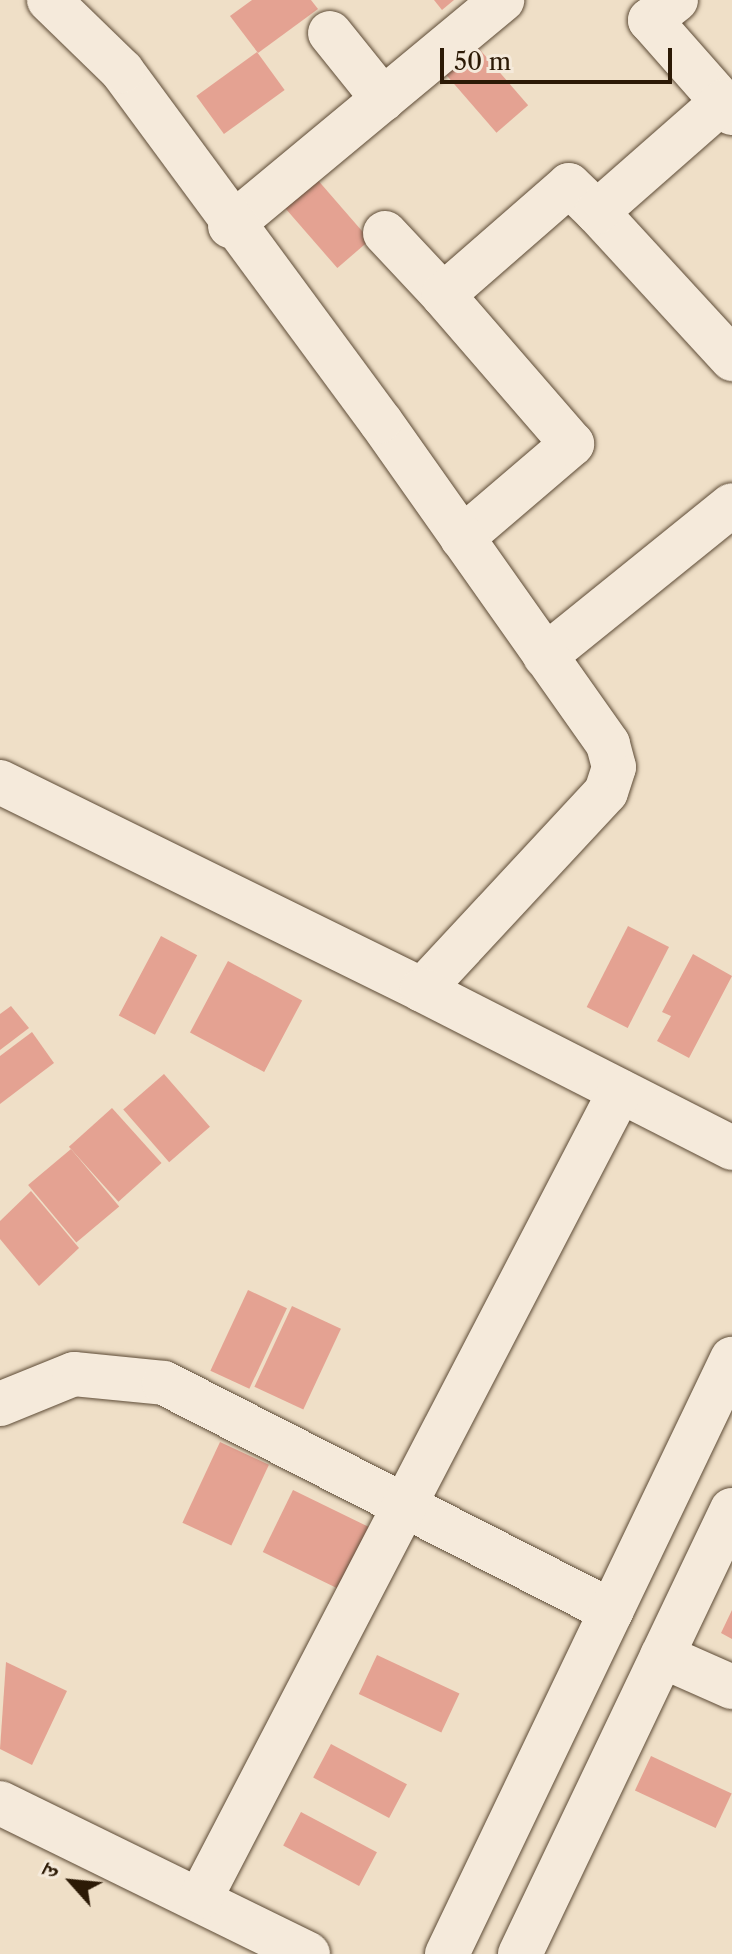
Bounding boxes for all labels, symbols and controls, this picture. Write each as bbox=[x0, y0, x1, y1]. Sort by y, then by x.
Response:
scale bar bbox=[444, 32, 676, 82]
text: 50 m bbox=[454, 47, 511, 76]
north arrow bbox=[32, 1842, 112, 1922]
text: उ bbox=[36, 1860, 65, 1882]

